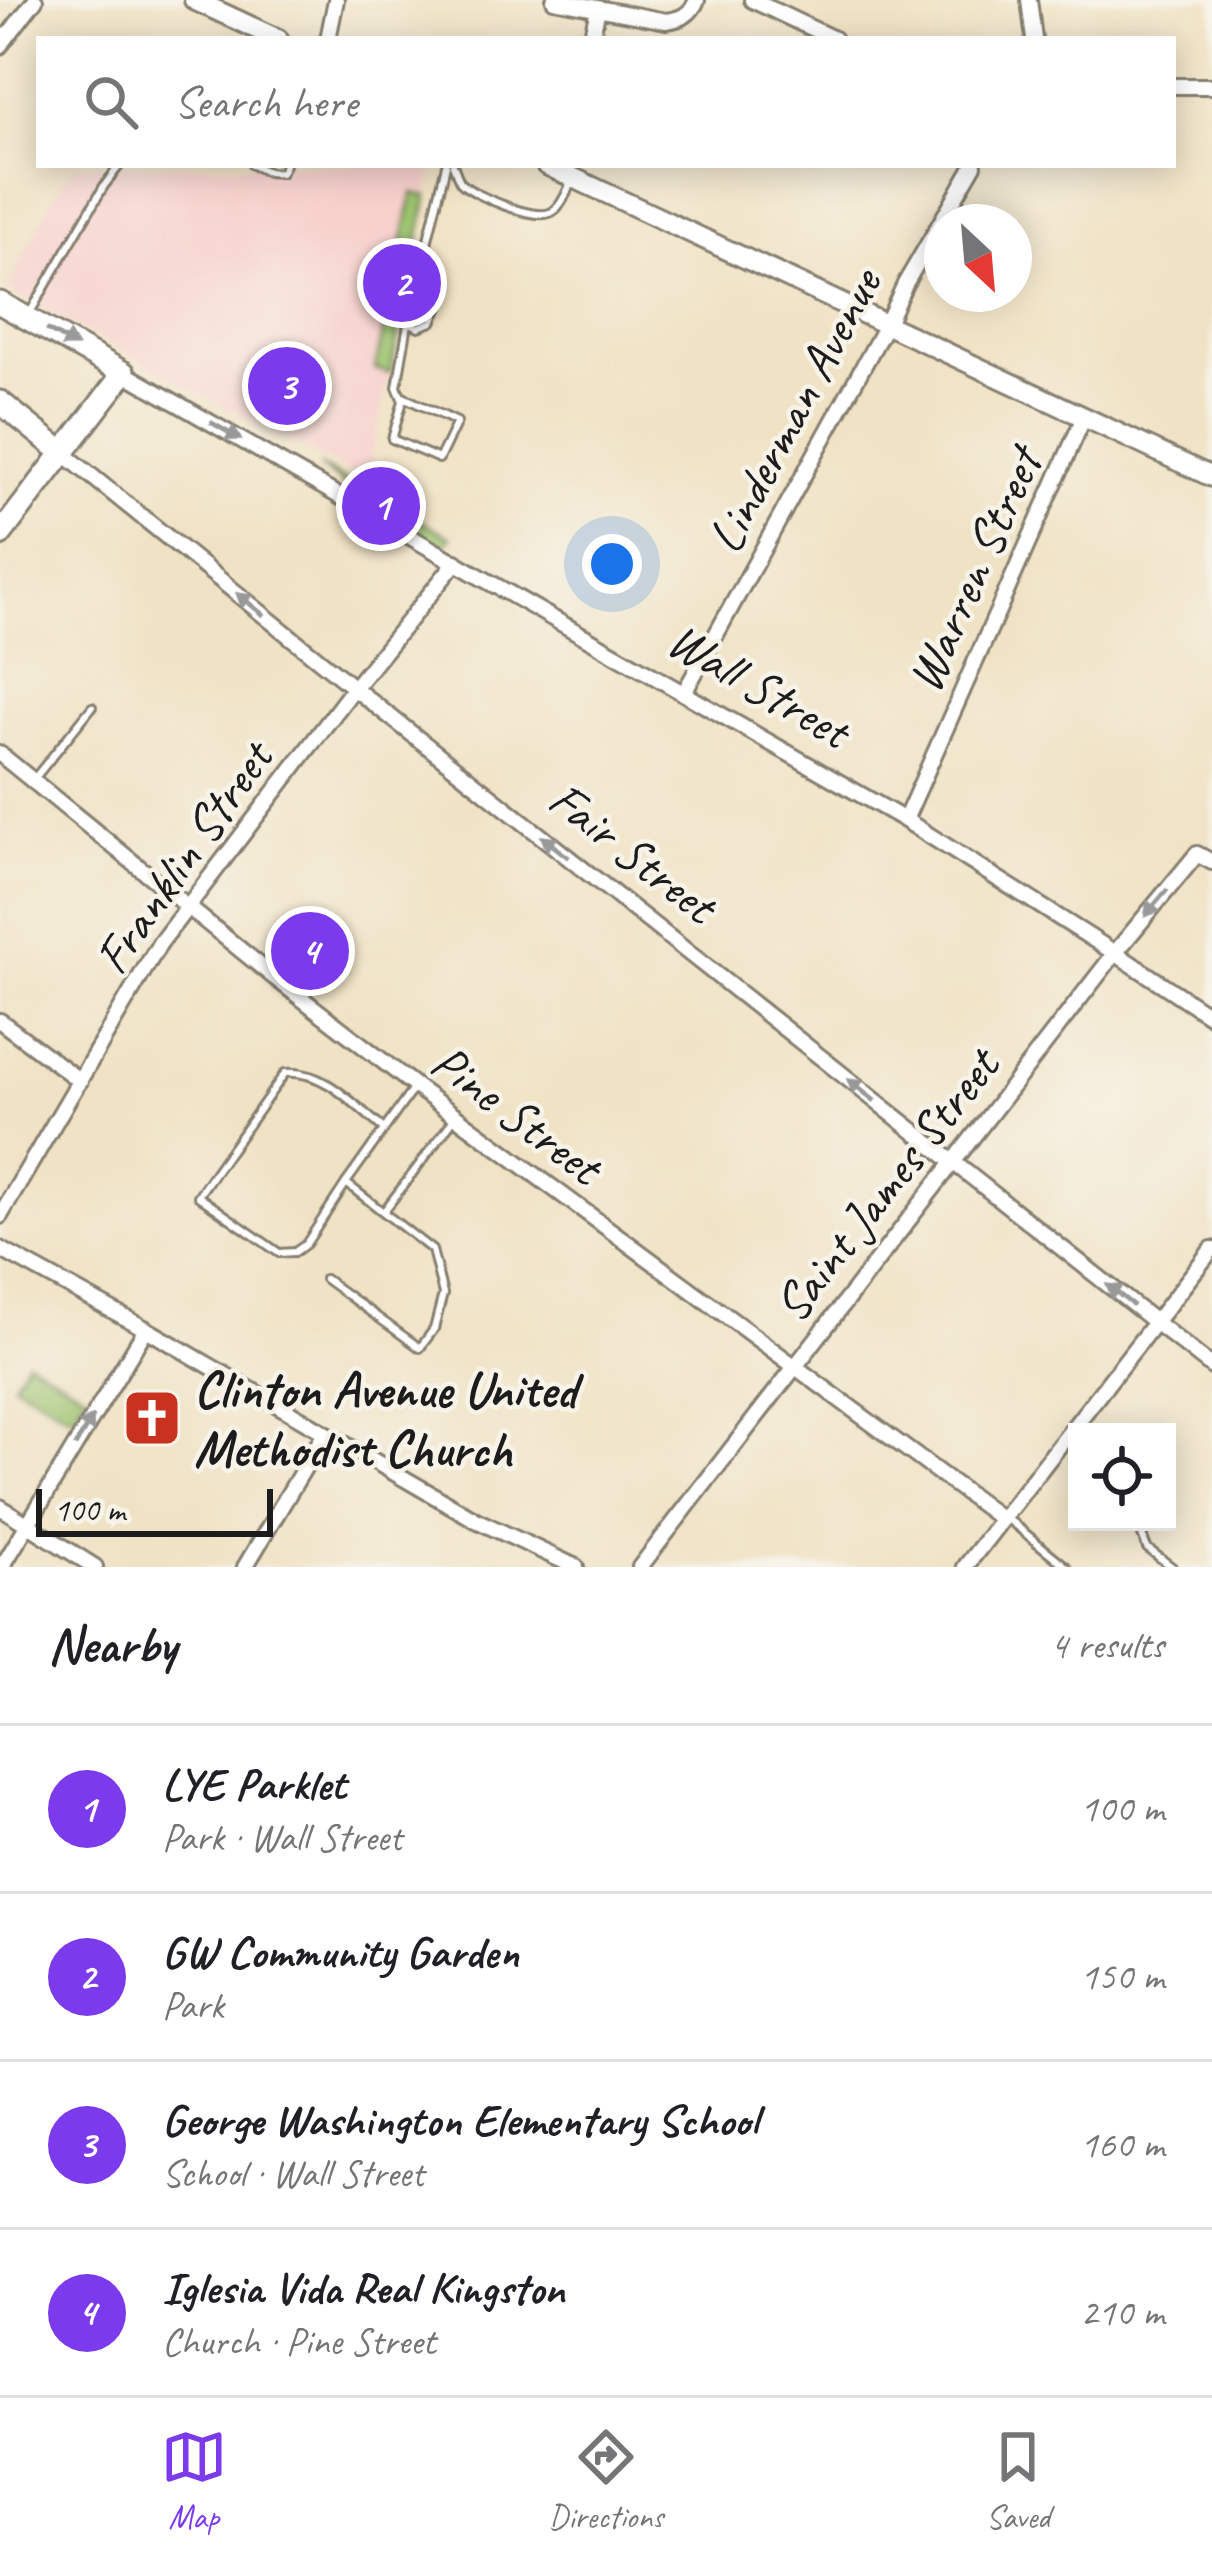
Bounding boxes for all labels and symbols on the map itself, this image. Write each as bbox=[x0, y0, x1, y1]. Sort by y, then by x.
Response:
north arrow bbox=[924, 204, 1032, 312]
pin: 2 bbox=[363, 238, 441, 328]
street label: Linderman Avenue bbox=[692, 255, 897, 563]
one-way arrow bbox=[45, 327, 79, 348]
pin: 3 bbox=[248, 341, 326, 431]
one-way arrow bbox=[209, 420, 242, 441]
street label: Warren Street bbox=[892, 434, 1058, 702]
pin: 1 bbox=[342, 461, 420, 551]
your location bbox=[582, 534, 642, 594]
one-way arrow bbox=[235, 592, 266, 617]
street label: Wall Street bbox=[656, 607, 865, 765]
street label: Franklin Street bbox=[80, 725, 289, 986]
street label: Fair Street bbox=[536, 767, 733, 940]
one-way arrow bbox=[540, 835, 571, 860]
one-way arrow bbox=[1144, 888, 1169, 919]
pin: 4 bbox=[271, 906, 349, 996]
street label: Pine Street bbox=[419, 1029, 618, 1201]
street label: Saint James Street bbox=[759, 1032, 1015, 1335]
one-way arrow bbox=[845, 1078, 876, 1103]
one-way arrow bbox=[1105, 1283, 1136, 1308]
place label: Clinton Avenue United Methodist Church bbox=[194, 1358, 585, 1481]
church icon: Clinton Avenue United Methodist Church bbox=[121, 1387, 183, 1449]
one-way arrow bbox=[73, 1414, 94, 1448]
scale bar bbox=[36, 1483, 273, 1536]

